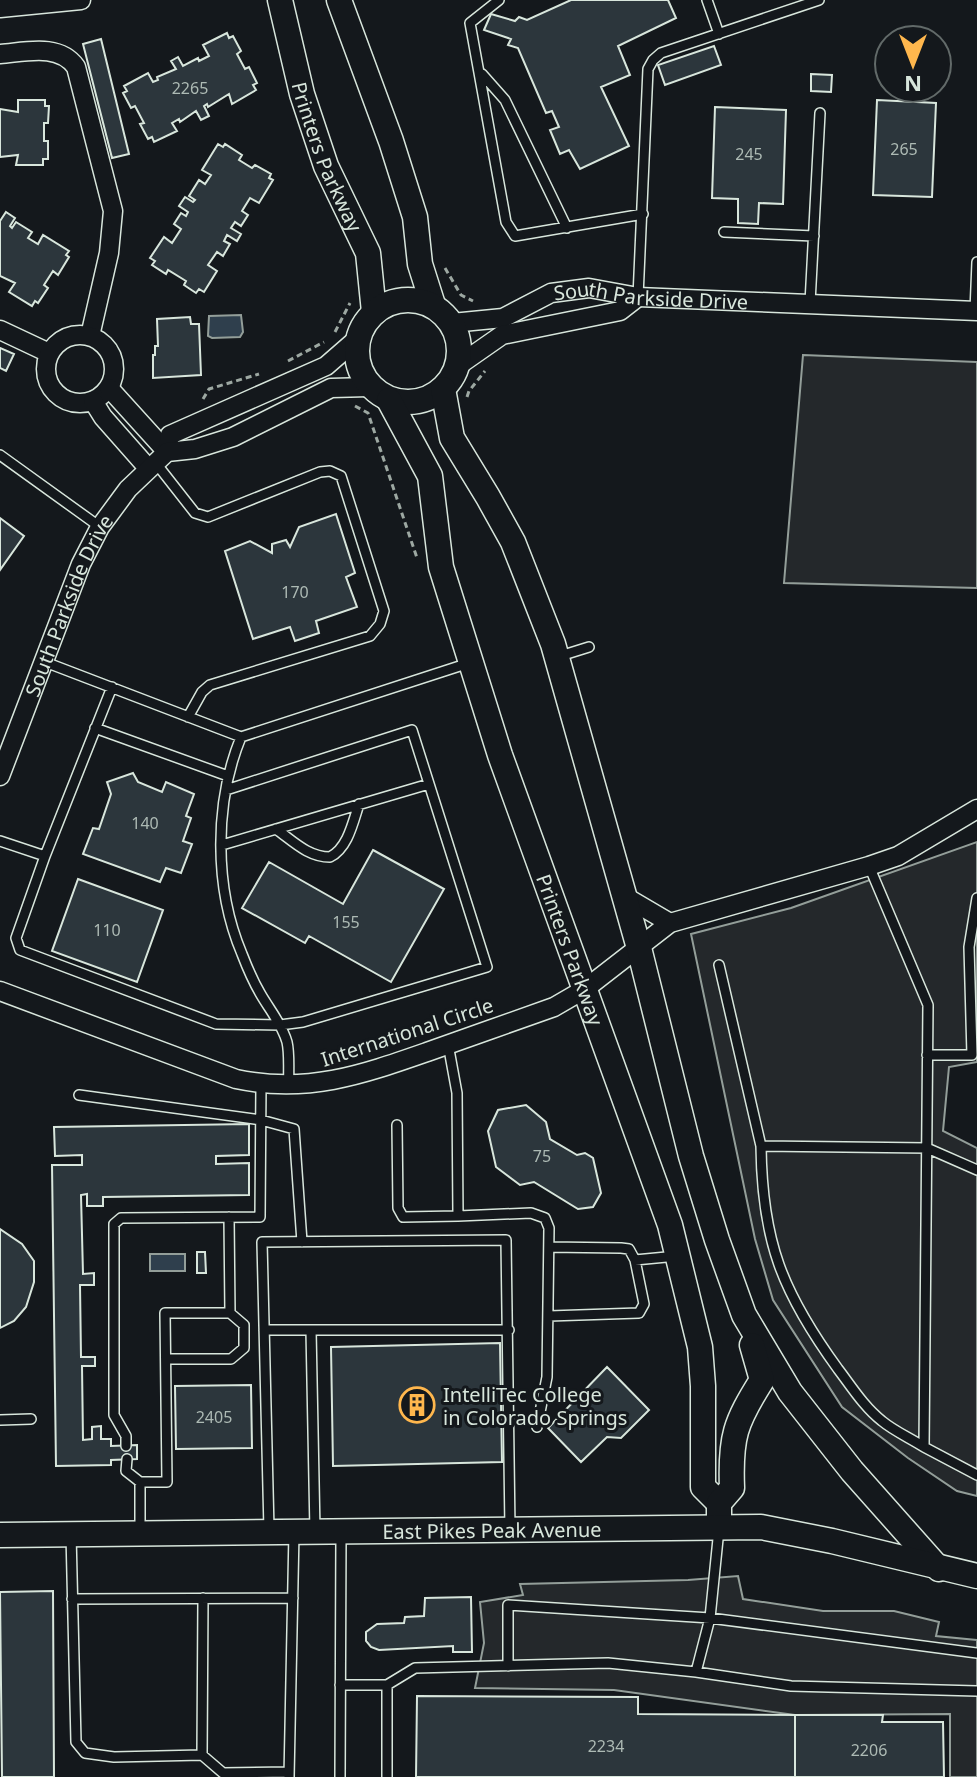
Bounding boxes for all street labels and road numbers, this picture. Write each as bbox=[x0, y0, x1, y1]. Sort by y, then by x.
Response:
street label: Printers Parkway bbox=[286, 79, 369, 237]
street label: South Parkside Drive bbox=[552, 275, 749, 315]
street label: South Parkside Drive bbox=[18, 508, 119, 700]
street label: Printers Parkway bbox=[531, 870, 610, 1030]
street label: International Circle bbox=[317, 991, 497, 1073]
street label: East Pikes Peak Avenue bbox=[382, 1515, 602, 1544]

